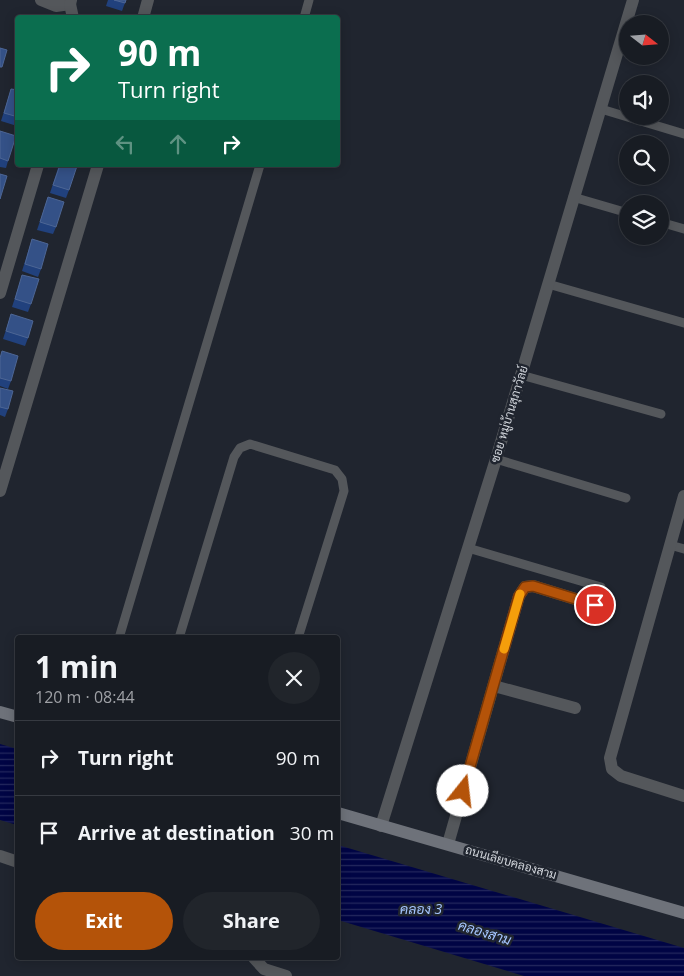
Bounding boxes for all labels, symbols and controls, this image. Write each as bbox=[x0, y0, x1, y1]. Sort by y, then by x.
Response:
north arrow bbox=[619, 15, 669, 65]
map controls bbox=[619, 15, 669, 245]
text: 90 m bbox=[118, 29, 201, 76]
icon: right bbox=[35, 35, 100, 100]
text: Turn right bbox=[118, 74, 220, 104]
button: sound bbox=[619, 75, 669, 125]
icon: left bbox=[111, 130, 139, 158]
icon: ahead bbox=[164, 130, 192, 158]
icon: right bbox=[217, 130, 245, 158]
button: search bbox=[619, 135, 669, 185]
button: layers bbox=[619, 195, 669, 245]
street label: ซอย หมู่บ้านสุภาวัลย์ bbox=[486, 363, 533, 465]
pin bbox=[574, 584, 616, 626]
icon: arrive bbox=[581, 591, 609, 619]
text: 1 min bbox=[35, 646, 118, 687]
button: close bbox=[268, 652, 320, 704]
text: 120 m · 08:44 bbox=[35, 686, 135, 708]
icon: right bbox=[35, 744, 63, 772]
text: Turn right bbox=[78, 745, 173, 771]
text: 90 m bbox=[276, 745, 320, 771]
position arrow bbox=[436, 764, 488, 816]
icon: arrive bbox=[35, 819, 63, 847]
text: Arrive at destination bbox=[78, 820, 275, 846]
text: 30 m bbox=[290, 820, 334, 846]
street label: ถนนเลียบคลองสาม bbox=[463, 841, 559, 883]
button: Exit bbox=[35, 892, 173, 950]
button: Share bbox=[183, 892, 320, 950]
water label: คลอง 3 bbox=[400, 899, 443, 918]
water label: คลองสาม bbox=[456, 915, 514, 949]

